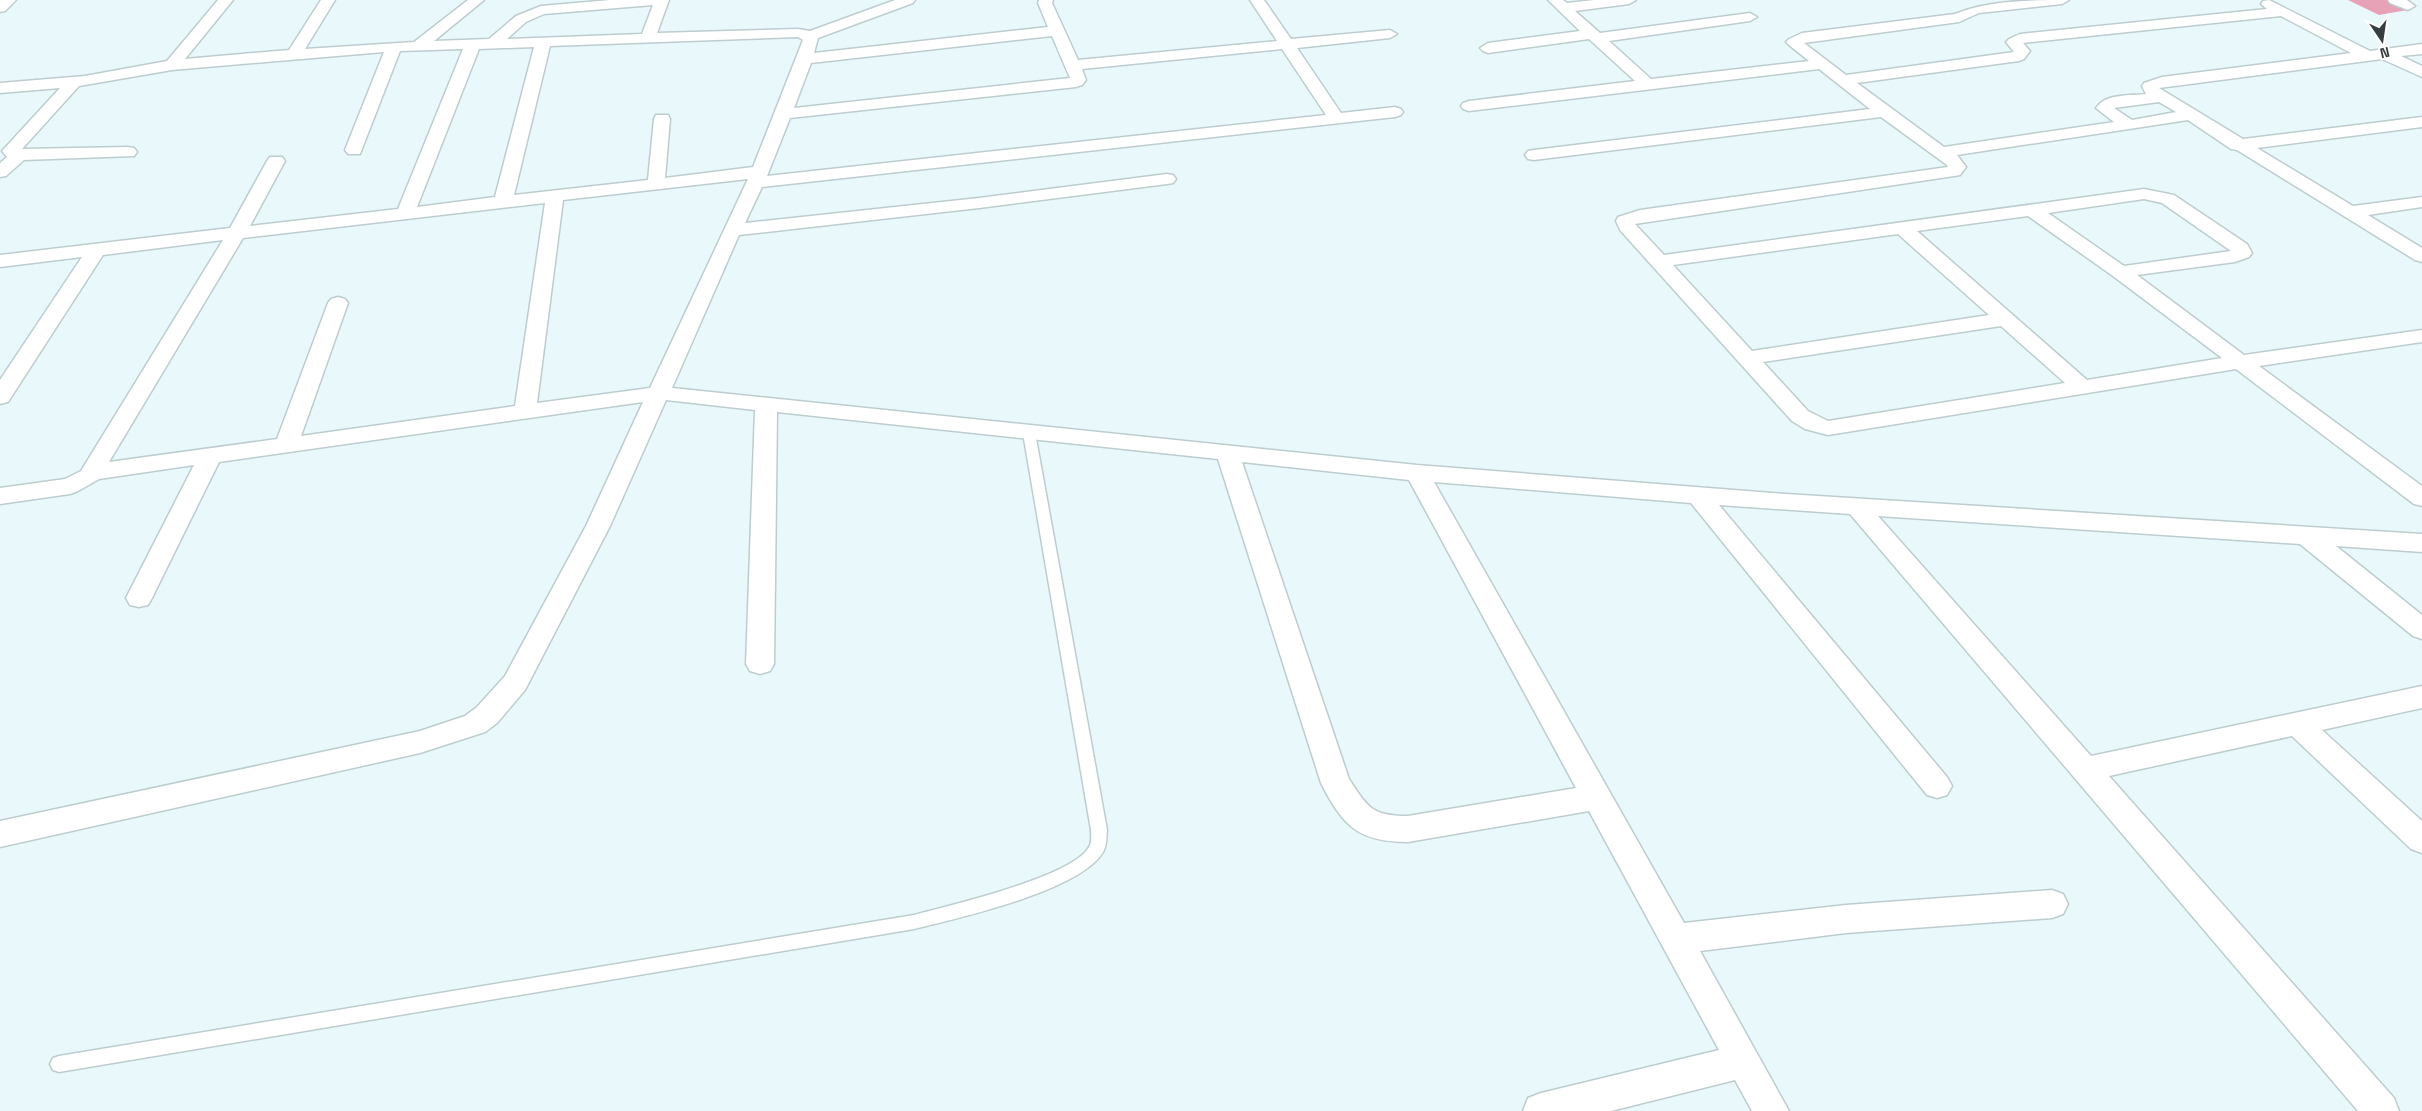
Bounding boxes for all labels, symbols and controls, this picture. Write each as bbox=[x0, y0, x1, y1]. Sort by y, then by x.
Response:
north arrow bbox=[2357, 15, 2407, 65]
text: N bbox=[2378, 43, 2392, 62]

